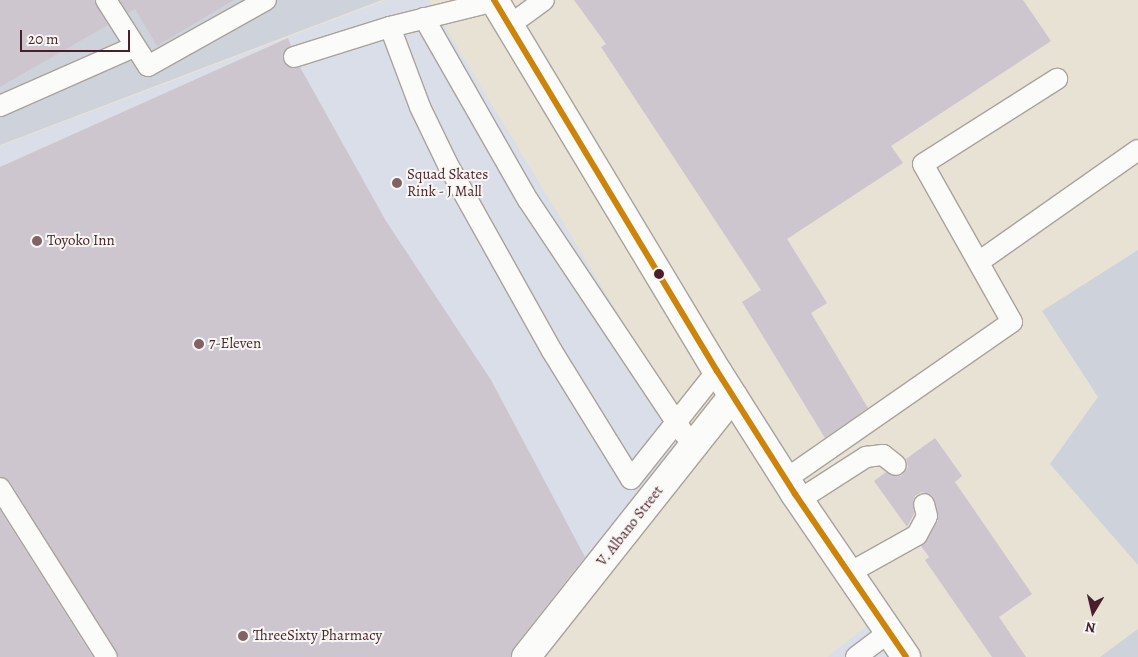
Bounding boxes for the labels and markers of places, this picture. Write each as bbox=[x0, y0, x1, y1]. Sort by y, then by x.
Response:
place label: Squad Skates Rink - J Mall bbox=[407, 165, 488, 200]
marker: Squad Skates Rink - J Mall bbox=[391, 177, 403, 189]
place label: Toyoko Inn bbox=[47, 232, 115, 250]
marker: Toyoko Inn bbox=[31, 235, 43, 247]
unlabelled marker bbox=[654, 269, 664, 279]
place label: 7-Eleven bbox=[209, 335, 261, 353]
marker: 7-Eleven bbox=[193, 338, 205, 350]
place label: ThreeSixty Pharmacy bbox=[253, 627, 382, 645]
marker: ThreeSixty Pharmacy bbox=[237, 630, 249, 642]

